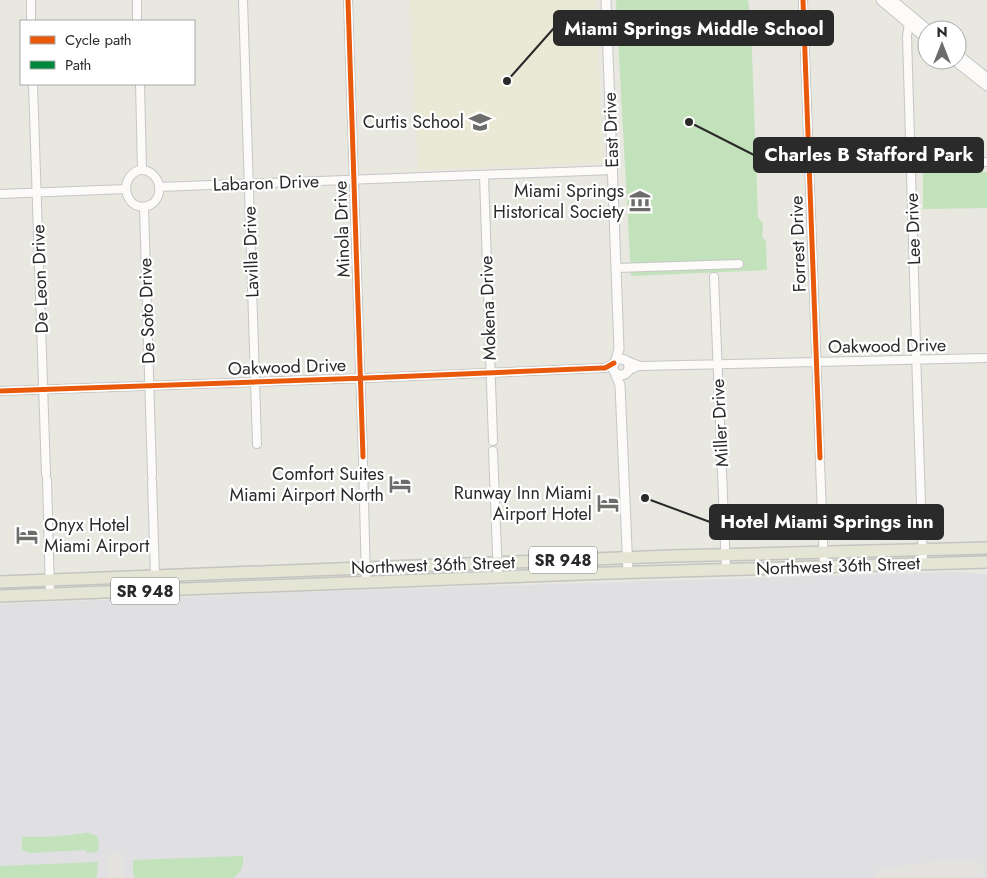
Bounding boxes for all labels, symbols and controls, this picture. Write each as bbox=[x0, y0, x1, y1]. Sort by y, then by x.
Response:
callout: Miami Springs Middle School bbox=[554, 11, 833, 45]
text: Miami Springs Middle School bbox=[564, 15, 824, 42]
legend bbox=[20, 20, 195, 85]
north arrow bbox=[917, 20, 967, 70]
text: N bbox=[936, 22, 948, 42]
text: Cycle path bbox=[65, 29, 132, 51]
text: Path bbox=[65, 54, 91, 76]
street label: East Drive bbox=[597, 92, 625, 168]
place label: Curtis School bbox=[363, 109, 464, 135]
school or university icon: Curtis School bbox=[467, 109, 493, 135]
callout: Charles B Stafford Park bbox=[754, 138, 983, 172]
text: Charles B Stafford Park bbox=[765, 141, 973, 168]
street label: Labaron Drive bbox=[212, 168, 320, 198]
place label: Miami Springs Historical Society bbox=[493, 178, 624, 225]
street label: Minola Drive bbox=[327, 180, 357, 278]
museum icon: Miami Springs Historical Society bbox=[627, 188, 653, 214]
street label: Lee Drive bbox=[899, 193, 927, 265]
street label: Forrest Drive bbox=[783, 195, 813, 293]
street label: Lavilla Drive bbox=[236, 206, 266, 298]
street label: De Leon Drive bbox=[25, 224, 55, 334]
street label: Mokena Drive bbox=[473, 255, 503, 361]
street label: De Soto Drive bbox=[132, 257, 162, 365]
street label: Oakwood Drive bbox=[828, 332, 946, 360]
street label: Oakwood Drive bbox=[227, 352, 347, 382]
street label: Miller Drive bbox=[705, 378, 735, 468]
place label: Comfort Suites Miami Airport North bbox=[230, 461, 384, 508]
hotel icon: Comfort Suites Miami Airport North bbox=[387, 471, 413, 497]
place label: Runway Inn Miami Airport Hotel bbox=[454, 480, 592, 527]
hotel icon: Runway Inn Miami Airport Hotel bbox=[595, 490, 621, 516]
callout: Hotel Miami Springs inn bbox=[710, 505, 943, 539]
text: Hotel Miami Springs inn bbox=[720, 508, 934, 535]
place label: Onyx Hotel Miami Airport bbox=[44, 512, 150, 559]
hotel icon: Onyx Hotel Miami Airport bbox=[14, 522, 40, 548]
road number: SR 948 bbox=[529, 546, 597, 574]
street label: Northwest 36th Street bbox=[351, 549, 516, 581]
street label: Northwest 36th Street bbox=[756, 550, 921, 582]
road number: SR 948 bbox=[111, 578, 179, 604]

